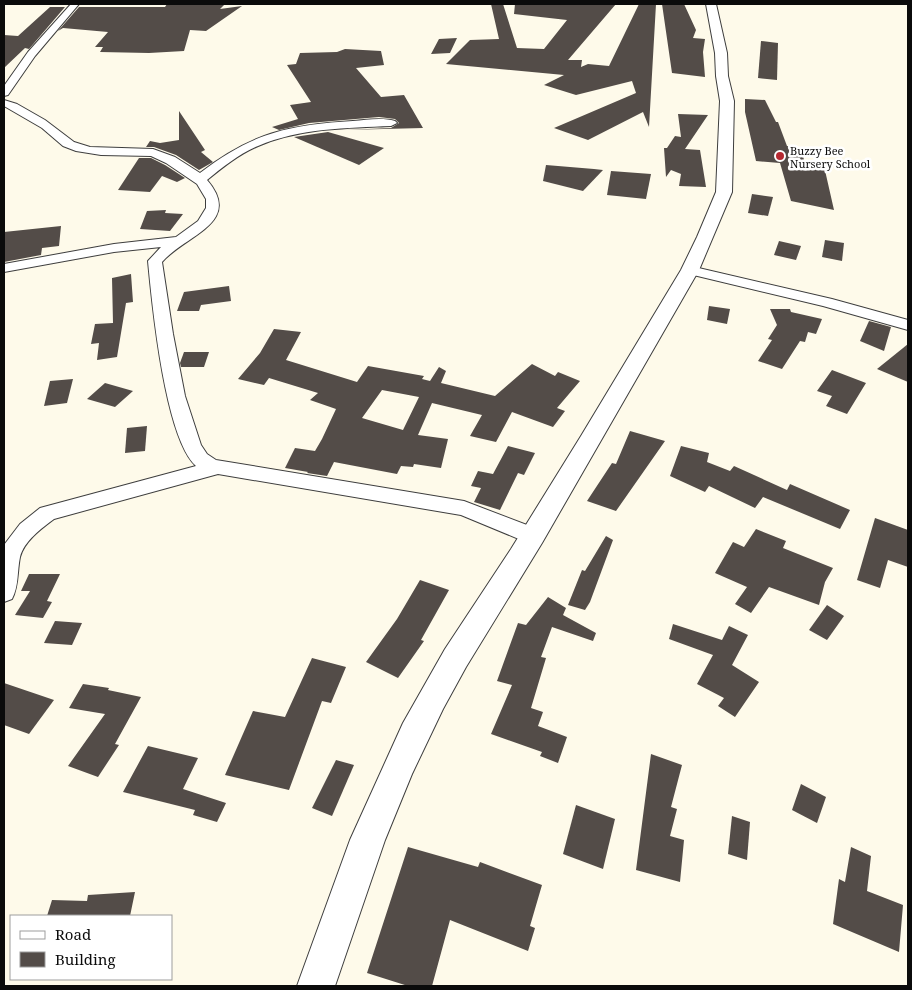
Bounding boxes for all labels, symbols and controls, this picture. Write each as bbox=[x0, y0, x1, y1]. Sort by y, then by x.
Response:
place label: Buzzy Bee Nursery School bbox=[790, 143, 871, 171]
marker: Buzzy Bee Nursery School bbox=[774, 150, 786, 162]
legend bbox=[10, 915, 172, 980]
text: Road bbox=[55, 924, 91, 944]
text: Building bbox=[55, 949, 116, 969]

